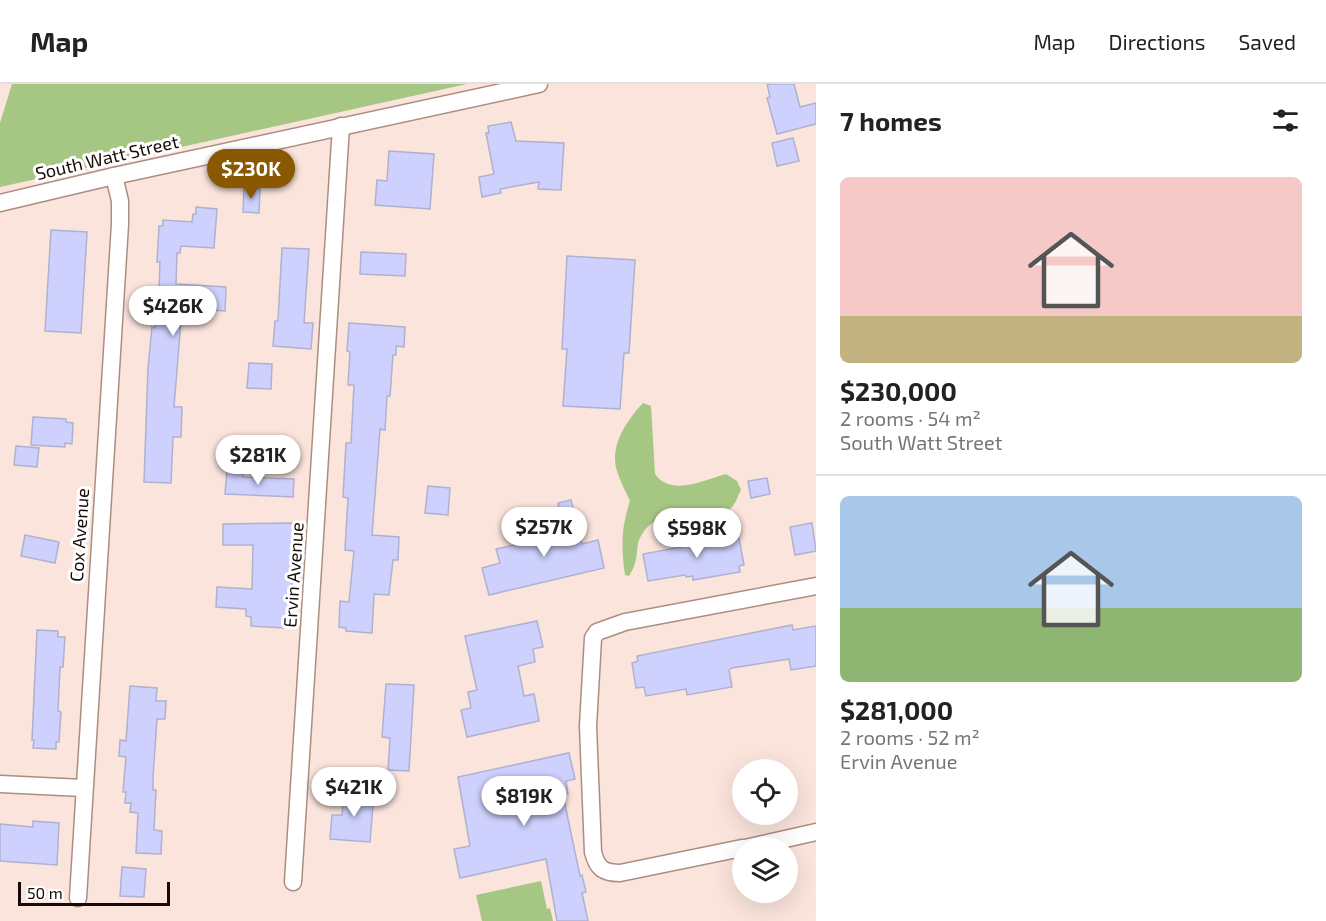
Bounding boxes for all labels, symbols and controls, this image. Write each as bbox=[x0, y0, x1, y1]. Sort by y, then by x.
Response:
text: Map bbox=[30, 24, 88, 58]
text: Map bbox=[1033, 29, 1076, 54]
text: Directions bbox=[1109, 29, 1205, 54]
text: Saved bbox=[1238, 29, 1296, 54]
icon: filters bbox=[1269, 104, 1302, 137]
text: 7 homes bbox=[840, 105, 942, 136]
street label: South Watt Street bbox=[33, 130, 181, 184]
pin: $230K bbox=[209, 149, 293, 200]
text: $230K bbox=[221, 156, 281, 180]
icon: home bbox=[1017, 216, 1125, 324]
pin: $426K bbox=[131, 286, 215, 337]
text: $426K bbox=[143, 293, 203, 317]
text: $230,000 bbox=[840, 375, 957, 406]
text: 2 rooms · 54 m² bbox=[840, 406, 981, 430]
text: South Watt Street bbox=[840, 430, 1002, 454]
pin: $281K bbox=[216, 435, 300, 486]
text: $281K bbox=[230, 442, 287, 466]
street label: Cox Avenue bbox=[65, 487, 93, 582]
pin: $257K bbox=[502, 507, 586, 558]
pin: $598K bbox=[655, 508, 739, 559]
text: $257K bbox=[515, 514, 573, 538]
text: $598K bbox=[667, 515, 727, 539]
street label: Ervin Avenue bbox=[278, 521, 308, 628]
icon: home bbox=[1017, 535, 1125, 643]
text: $281,000 bbox=[840, 694, 953, 725]
text: 2 rooms · 52 m² bbox=[840, 725, 980, 749]
text: Ervin Avenue bbox=[840, 749, 957, 773]
map controls bbox=[732, 759, 798, 903]
button: locate bbox=[732, 759, 798, 825]
pin: $421K bbox=[312, 767, 396, 818]
text: $421K bbox=[325, 774, 383, 798]
pin: $819K bbox=[482, 776, 566, 827]
text: $819K bbox=[495, 783, 553, 807]
button: layers bbox=[732, 837, 798, 903]
scale bar bbox=[18, 879, 170, 906]
text: 50 m bbox=[27, 883, 63, 902]

